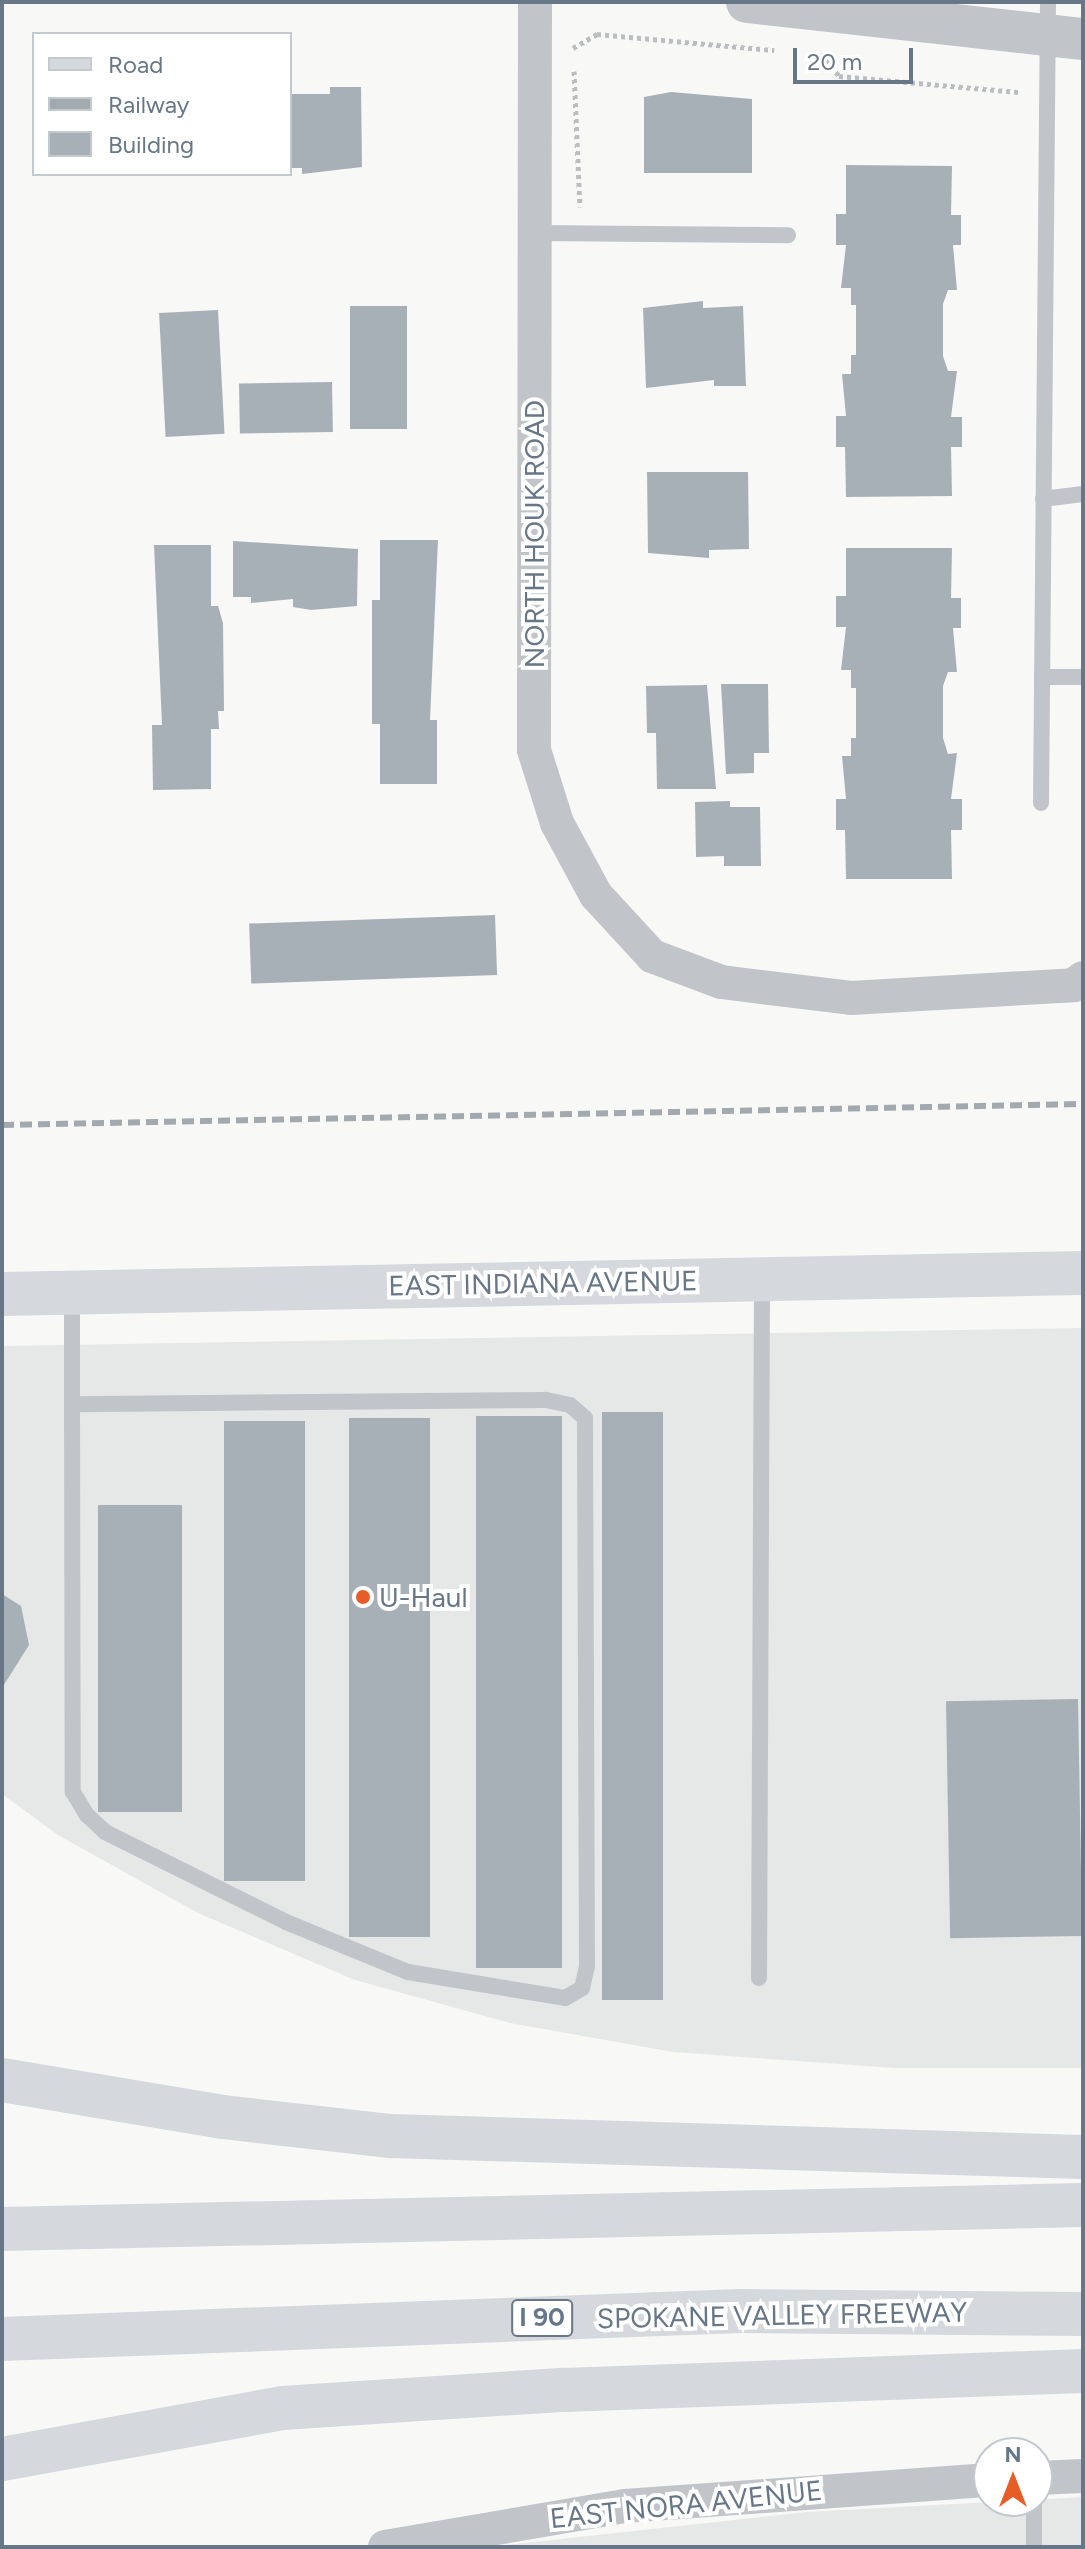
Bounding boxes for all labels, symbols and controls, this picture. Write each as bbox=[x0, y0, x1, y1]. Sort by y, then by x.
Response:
legend bbox=[32, 32, 292, 176]
scale bar bbox=[797, 32, 917, 82]
text: 20 m bbox=[807, 47, 862, 76]
text: Road bbox=[108, 50, 163, 79]
text: Railway bbox=[108, 90, 189, 119]
text: Building bbox=[108, 130, 194, 159]
street label: NORTH HOUK ROAD bbox=[517, 400, 551, 668]
street label: EAST INDIANA AVENUE bbox=[388, 1264, 698, 1302]
place label: U-Haul bbox=[379, 1580, 468, 1614]
marker: U-Haul bbox=[354, 1588, 372, 1606]
street label: SPOKANE VALLEY FREEWAY bbox=[597, 2295, 967, 2335]
road number: I 90 bbox=[510, 2296, 574, 2340]
north arrow bbox=[973, 2437, 1053, 2517]
text: N bbox=[1004, 2441, 1022, 2468]
street label: EAST NORA AVENUE bbox=[548, 2473, 824, 2535]

